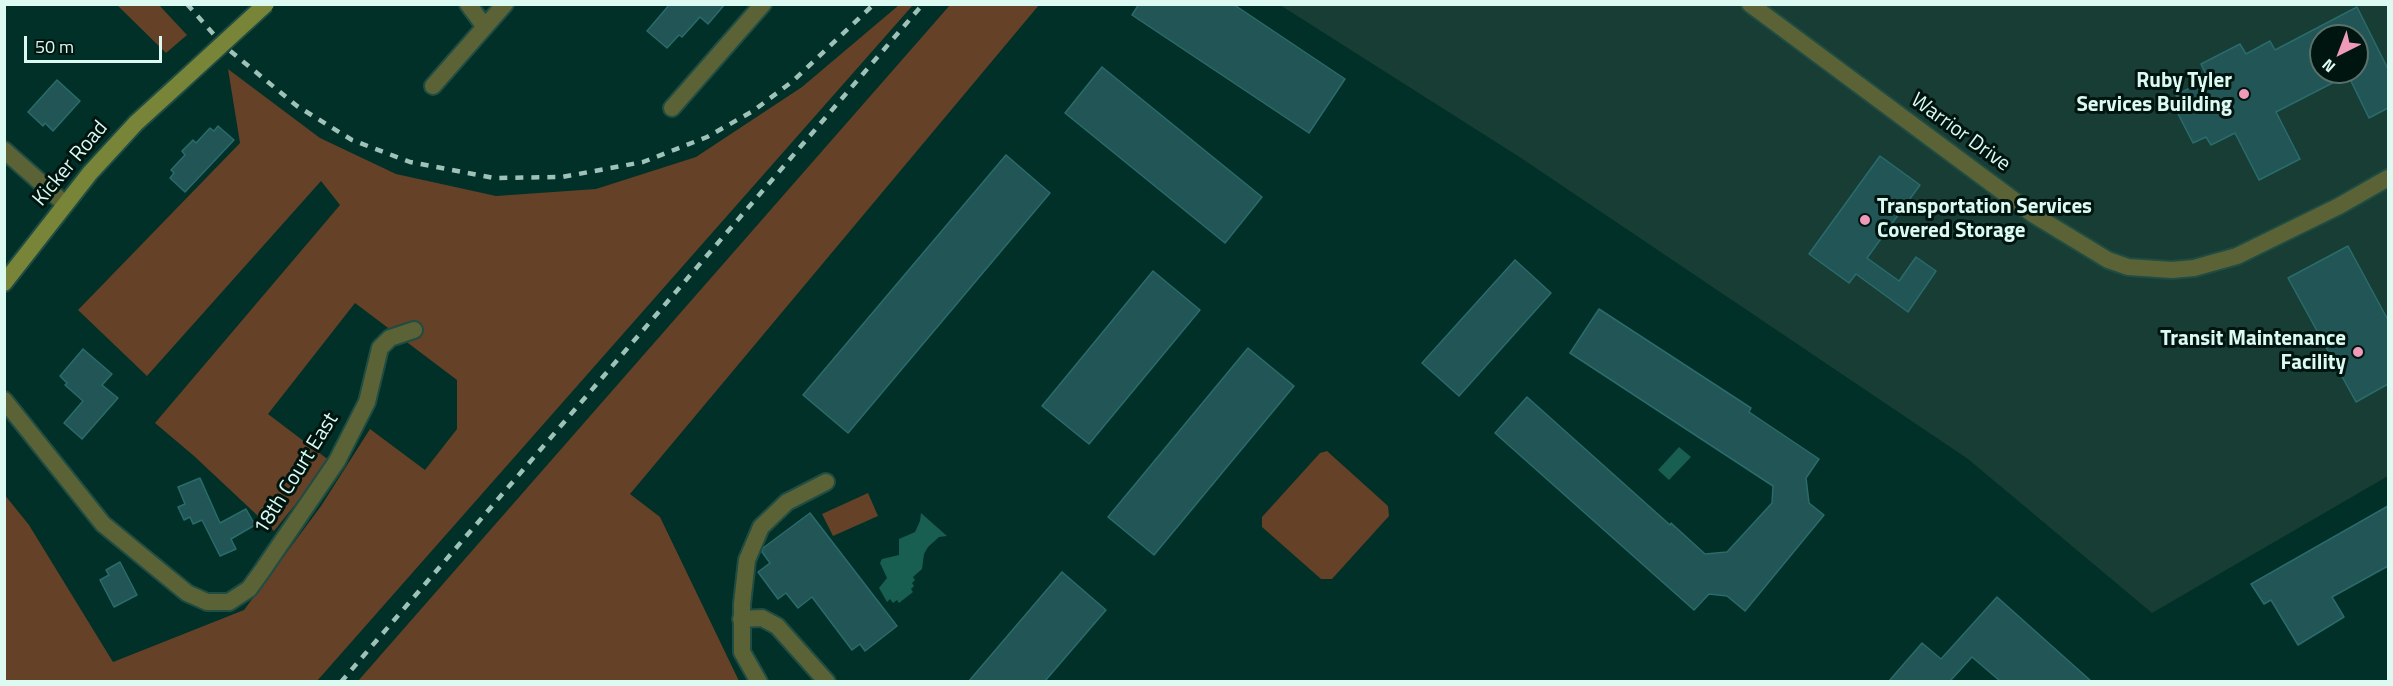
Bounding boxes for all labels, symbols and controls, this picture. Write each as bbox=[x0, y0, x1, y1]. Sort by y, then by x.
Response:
scale bar bbox=[27, 24, 165, 62]
north arrow bbox=[2309, 24, 2369, 84]
text: 50 m bbox=[35, 33, 74, 60]
text: N bbox=[2316, 53, 2340, 79]
place label: Ruby Tyler Services Building bbox=[2076, 69, 2232, 119]
marker: Ruby Tyler Services Building bbox=[2237, 87, 2251, 101]
street label: Warrior Drive bbox=[1905, 88, 2015, 178]
street label: Kicker Road bbox=[28, 116, 114, 212]
place label: Transportation Services Covered Storage bbox=[1877, 195, 2092, 245]
marker: Transportation Services Covered Storage bbox=[1858, 213, 1872, 227]
place label: Transit Maintenance Facility bbox=[2160, 327, 2346, 377]
marker: Transit Maintenance Facility bbox=[2351, 345, 2365, 359]
street label: 18th Court East bbox=[250, 408, 344, 540]

